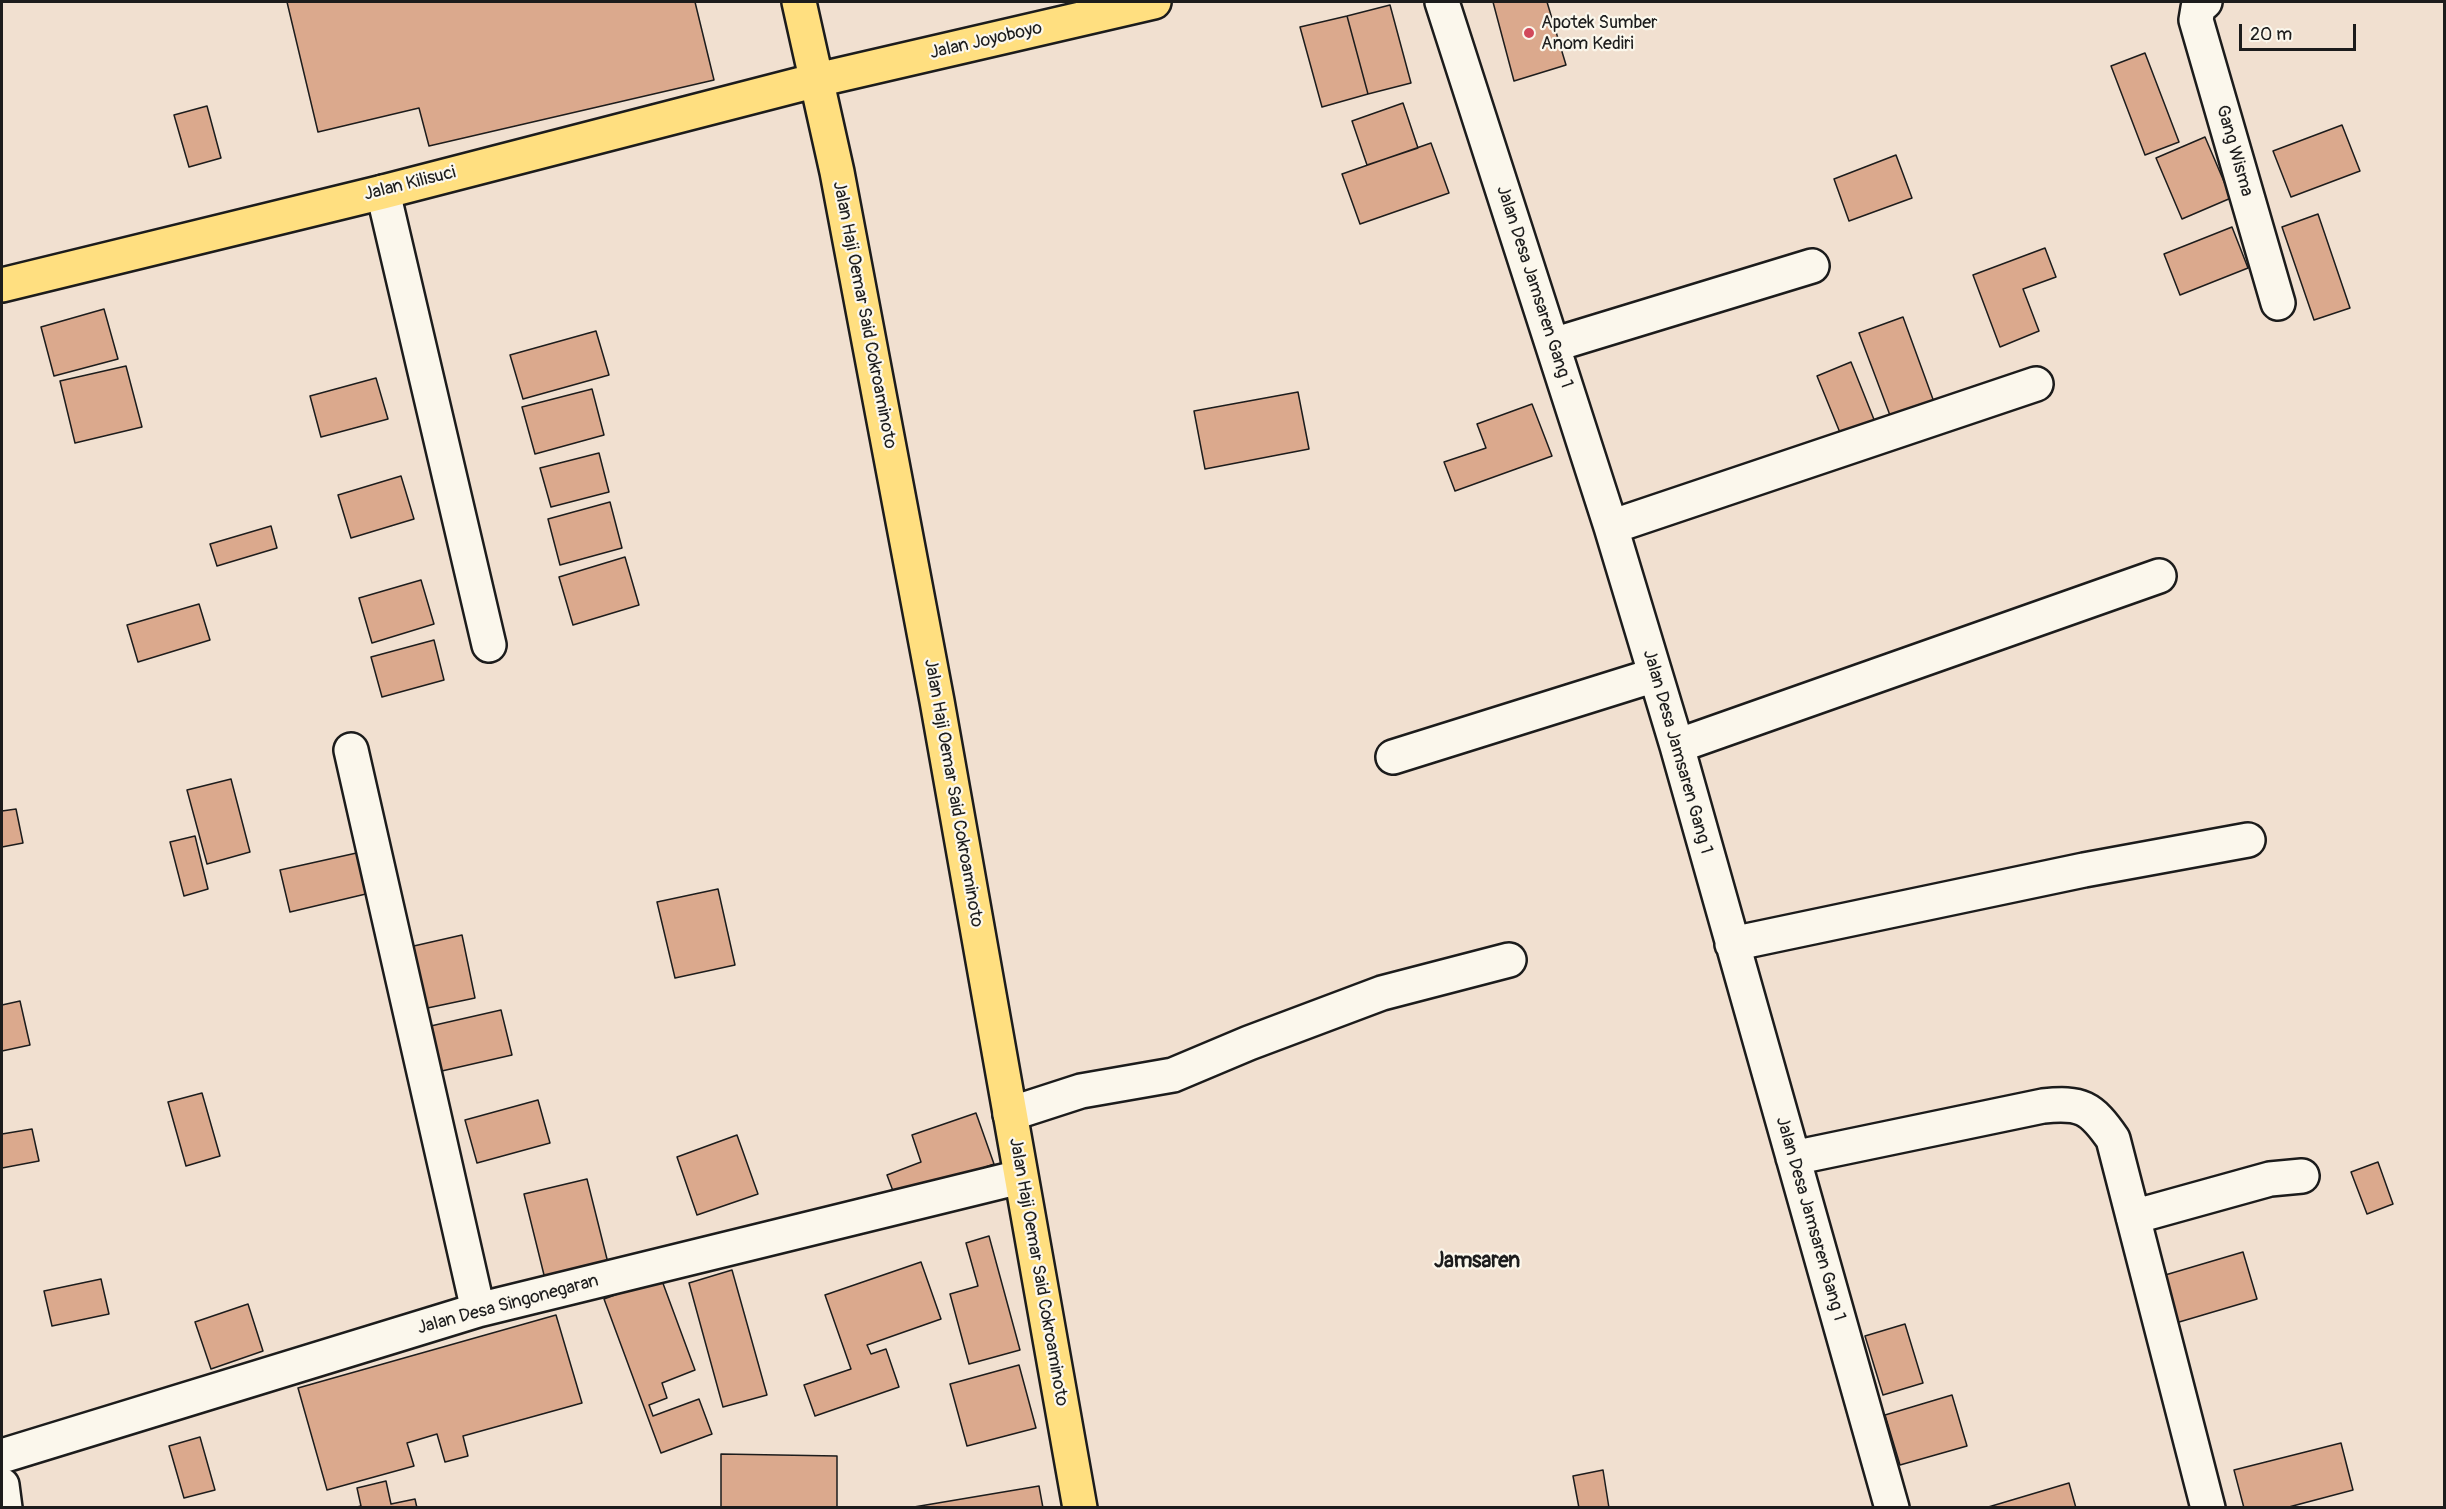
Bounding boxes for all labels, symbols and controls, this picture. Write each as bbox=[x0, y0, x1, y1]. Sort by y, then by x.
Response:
place label: Apotek Sumber Anom Kediri bbox=[1541, 12, 1658, 54]
scale bar bbox=[2242, 12, 2359, 50]
street label: Jalan Joyoboyo bbox=[928, 18, 1044, 64]
text: 20 m bbox=[2250, 23, 2292, 46]
marker: Apotek Sumber Anom Kediri bbox=[1522, 26, 1536, 40]
street label: Gang Wisma bbox=[2211, 103, 2257, 199]
street label: Jalan Kilisuci bbox=[362, 162, 458, 206]
street label: Jalan Haji Oemar Said Cokroaminoto bbox=[827, 179, 901, 451]
street label: Jalan Desa Jamsaren Gang 1 bbox=[1491, 183, 1577, 391]
street label: Jalan Desa Jamsaren Gang 1 bbox=[1637, 647, 1717, 857]
street label: Jalan Haji Oemar Said Cokroaminoto bbox=[919, 657, 987, 929]
street label: Jalan Desa Jamsaren Gang 1 bbox=[1770, 1114, 1850, 1324]
street label: Jalan Haji Oemar Said Cokroaminoto bbox=[1004, 1136, 1072, 1408]
district label: Jamsaren bbox=[1434, 1249, 1520, 1275]
street label: Jalan Desa Singonegaran bbox=[415, 1270, 601, 1340]

